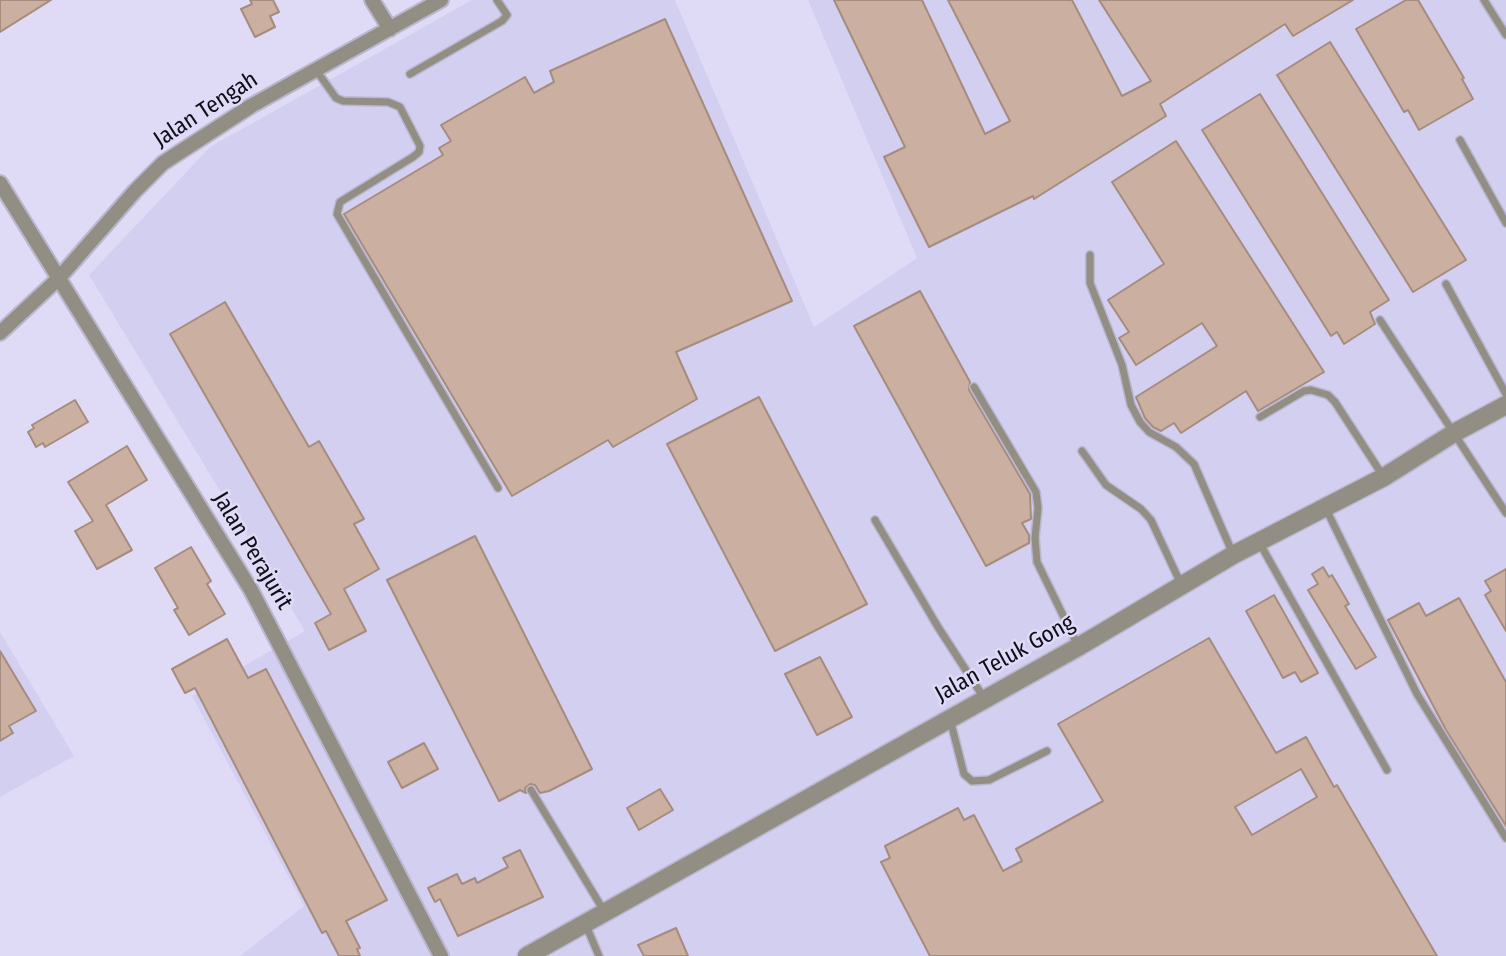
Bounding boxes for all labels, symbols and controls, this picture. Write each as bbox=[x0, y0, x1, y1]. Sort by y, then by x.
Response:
street label: Jalan Tengah bbox=[149, 66, 263, 154]
street label: Jalan Perajurit bbox=[206, 487, 298, 615]
street label: Jalan Teluk Gong bbox=[930, 609, 1080, 709]

